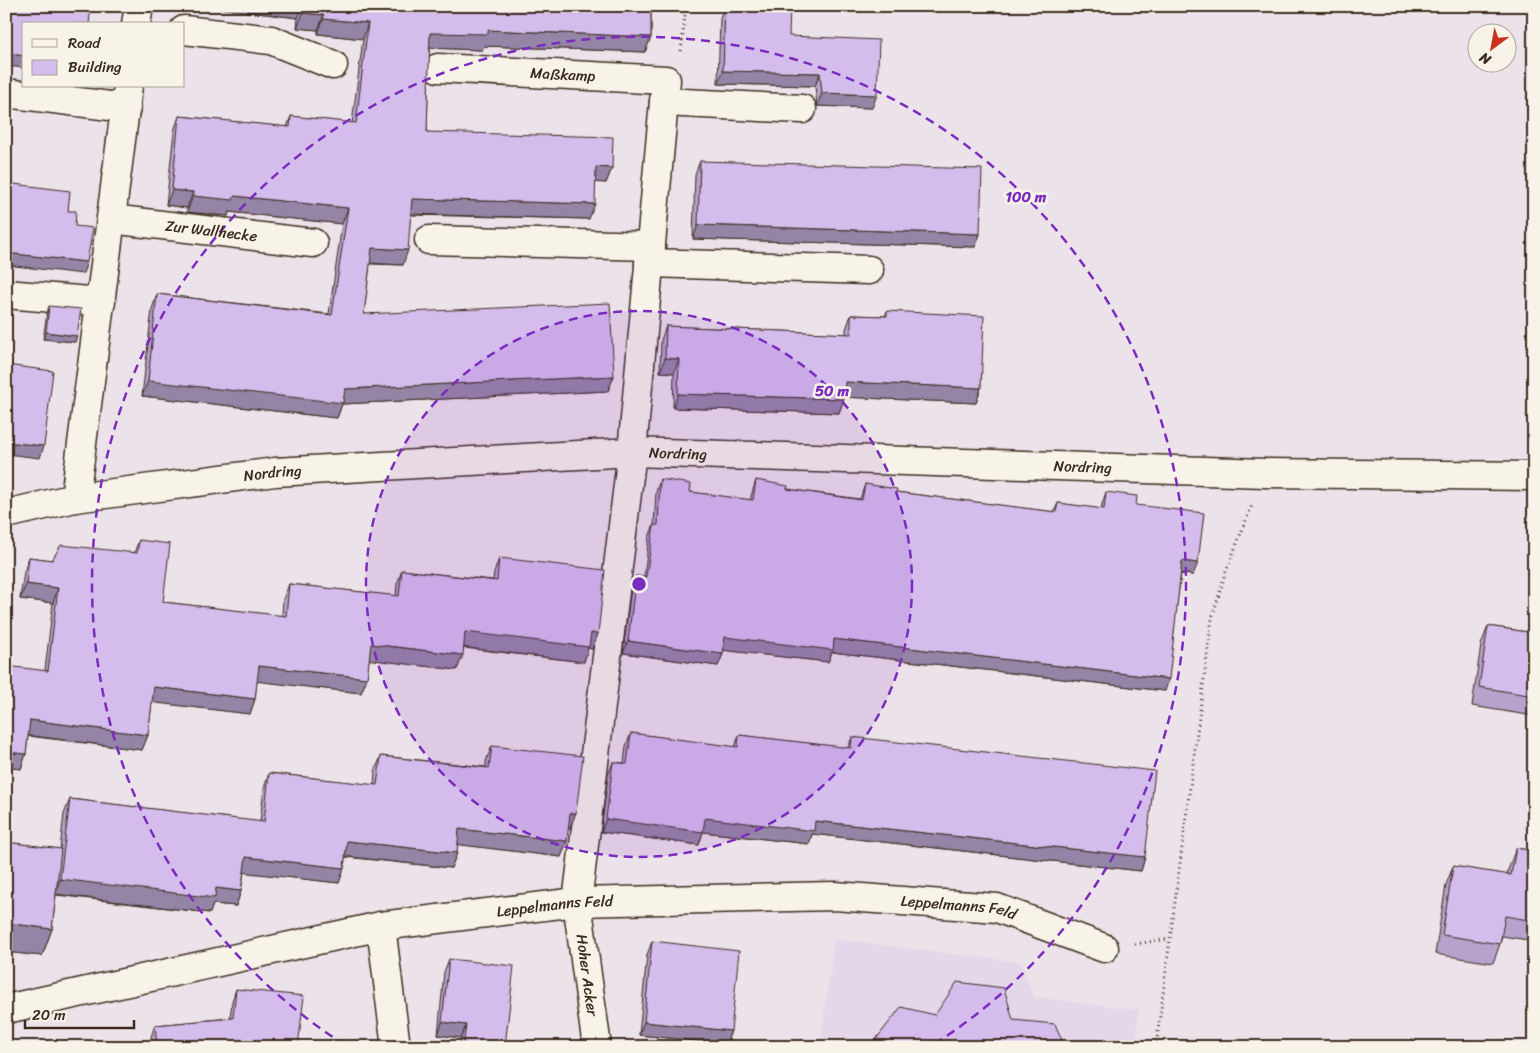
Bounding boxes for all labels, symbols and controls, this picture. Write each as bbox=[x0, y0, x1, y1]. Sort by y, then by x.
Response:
legend bbox=[22, 22, 185, 88]
north arrow bbox=[1468, 22, 1518, 72]
text: Road bbox=[68, 30, 101, 56]
text: N bbox=[1474, 45, 1497, 72]
text: Building bbox=[68, 54, 122, 80]
street label: Maßkamp bbox=[530, 60, 596, 89]
text: 100 m bbox=[1006, 184, 1047, 210]
street label: Zur Wallhecke bbox=[164, 213, 259, 249]
text: 50 m bbox=[815, 378, 850, 404]
street label: Nordring bbox=[648, 440, 708, 467]
street label: Nordring bbox=[1053, 453, 1113, 481]
street label: Nordring bbox=[242, 458, 303, 489]
centre of rings bbox=[630, 575, 648, 593]
street label: Leppelmanns Feld bbox=[495, 888, 614, 925]
street label: Leppelmanns Feld bbox=[900, 888, 1022, 928]
street label: Hoher Acker bbox=[569, 932, 606, 1019]
scale bar bbox=[25, 998, 134, 1030]
text: 20 m bbox=[32, 1002, 66, 1028]

